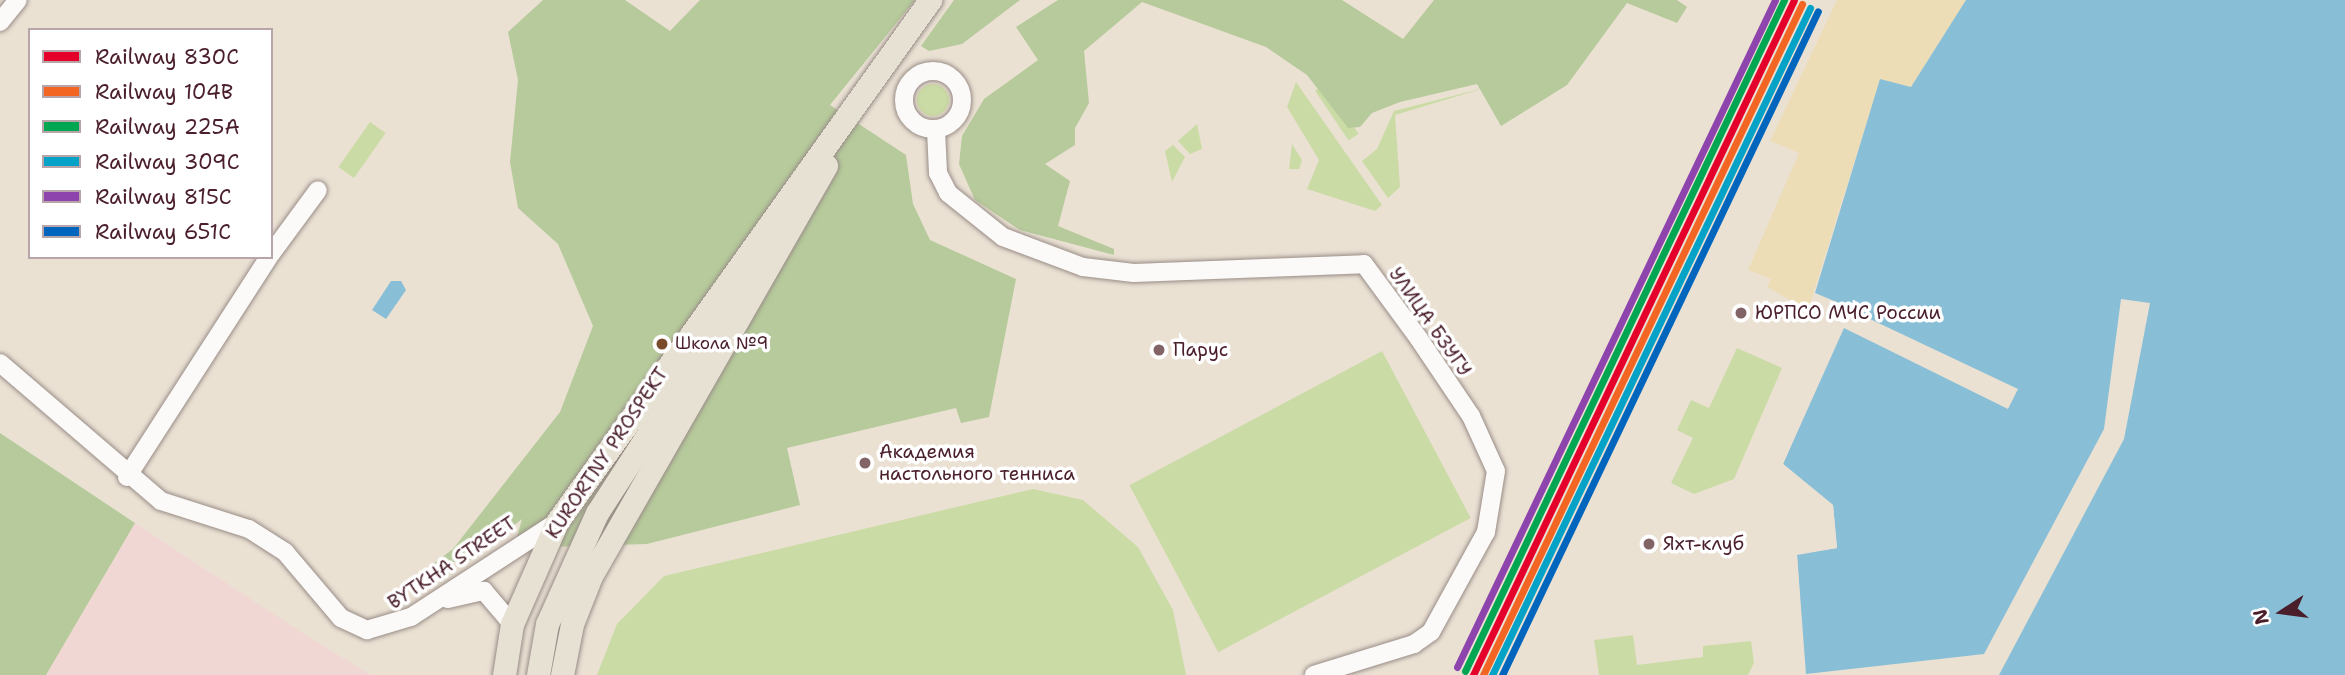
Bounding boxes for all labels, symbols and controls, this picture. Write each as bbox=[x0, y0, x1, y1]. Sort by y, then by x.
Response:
legend bbox=[28, 28, 273, 259]
text: Railway 830С bbox=[95, 43, 239, 71]
text: Railway 104В bbox=[95, 78, 233, 106]
text: Railway 225А bbox=[95, 113, 240, 141]
text: Railway 309С bbox=[95, 148, 240, 176]
text: Railway 815С bbox=[95, 183, 232, 211]
text: Railway 651С bbox=[95, 218, 231, 246]
street label: УЛИЦА БЗУГУ bbox=[1384, 263, 1476, 381]
place label: ЮРПСО МЧС России bbox=[1755, 302, 1941, 324]
marker: ЮРПСО МЧС России bbox=[1733, 305, 1749, 321]
place label: Школа №9 bbox=[675, 334, 768, 354]
marker: Школа №9 bbox=[655, 337, 669, 351]
place label: Парус bbox=[1173, 339, 1228, 361]
marker: Парус bbox=[1151, 342, 1167, 358]
street label: KURORTNY PROSPEKT bbox=[541, 363, 673, 543]
place label: Академия настольного тенниса bbox=[879, 441, 1075, 485]
marker: Академия настольного тенниса bbox=[857, 455, 873, 471]
street label: BYTKHA STREET bbox=[384, 512, 520, 614]
place label: Яхт-клуб bbox=[1663, 533, 1744, 555]
marker: Яхт-клуб bbox=[1641, 536, 1657, 552]
north arrow bbox=[2247, 577, 2317, 647]
text: N bbox=[2247, 607, 2275, 627]

